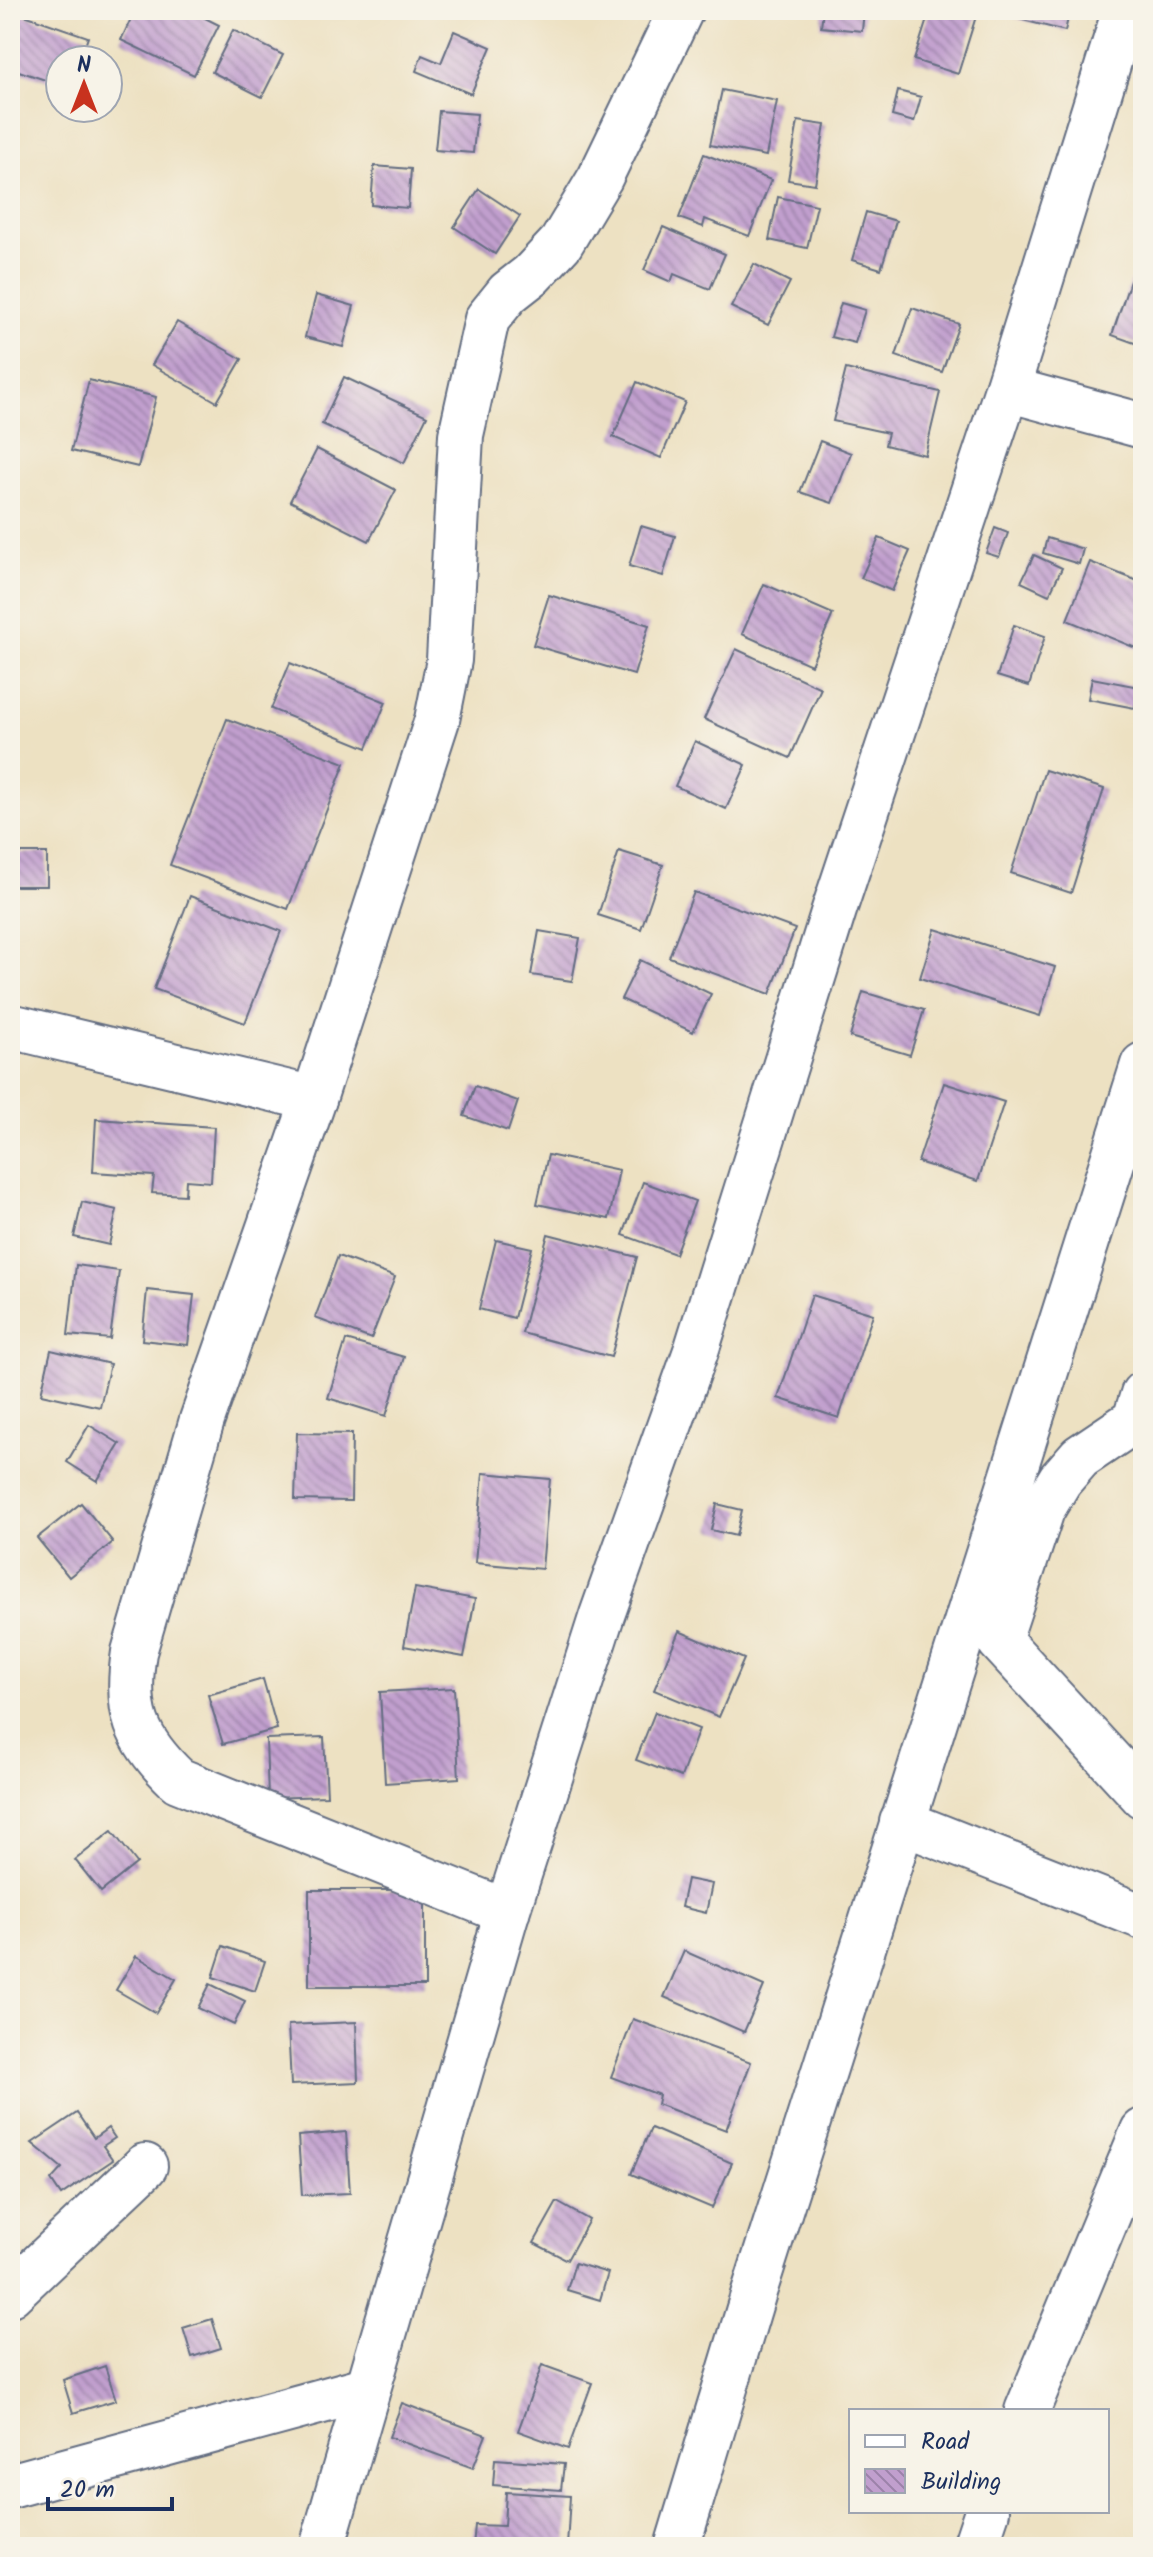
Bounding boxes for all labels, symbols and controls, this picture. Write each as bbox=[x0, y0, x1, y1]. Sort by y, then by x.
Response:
north arrow bbox=[44, 44, 124, 124]
text: N bbox=[77, 49, 91, 84]
legend bbox=[849, 2409, 1109, 2513]
text: Road bbox=[921, 2423, 970, 2462]
scale bar bbox=[48, 2461, 172, 2511]
text: Building bbox=[921, 2463, 1001, 2502]
text: 20 m bbox=[60, 2471, 115, 2510]

